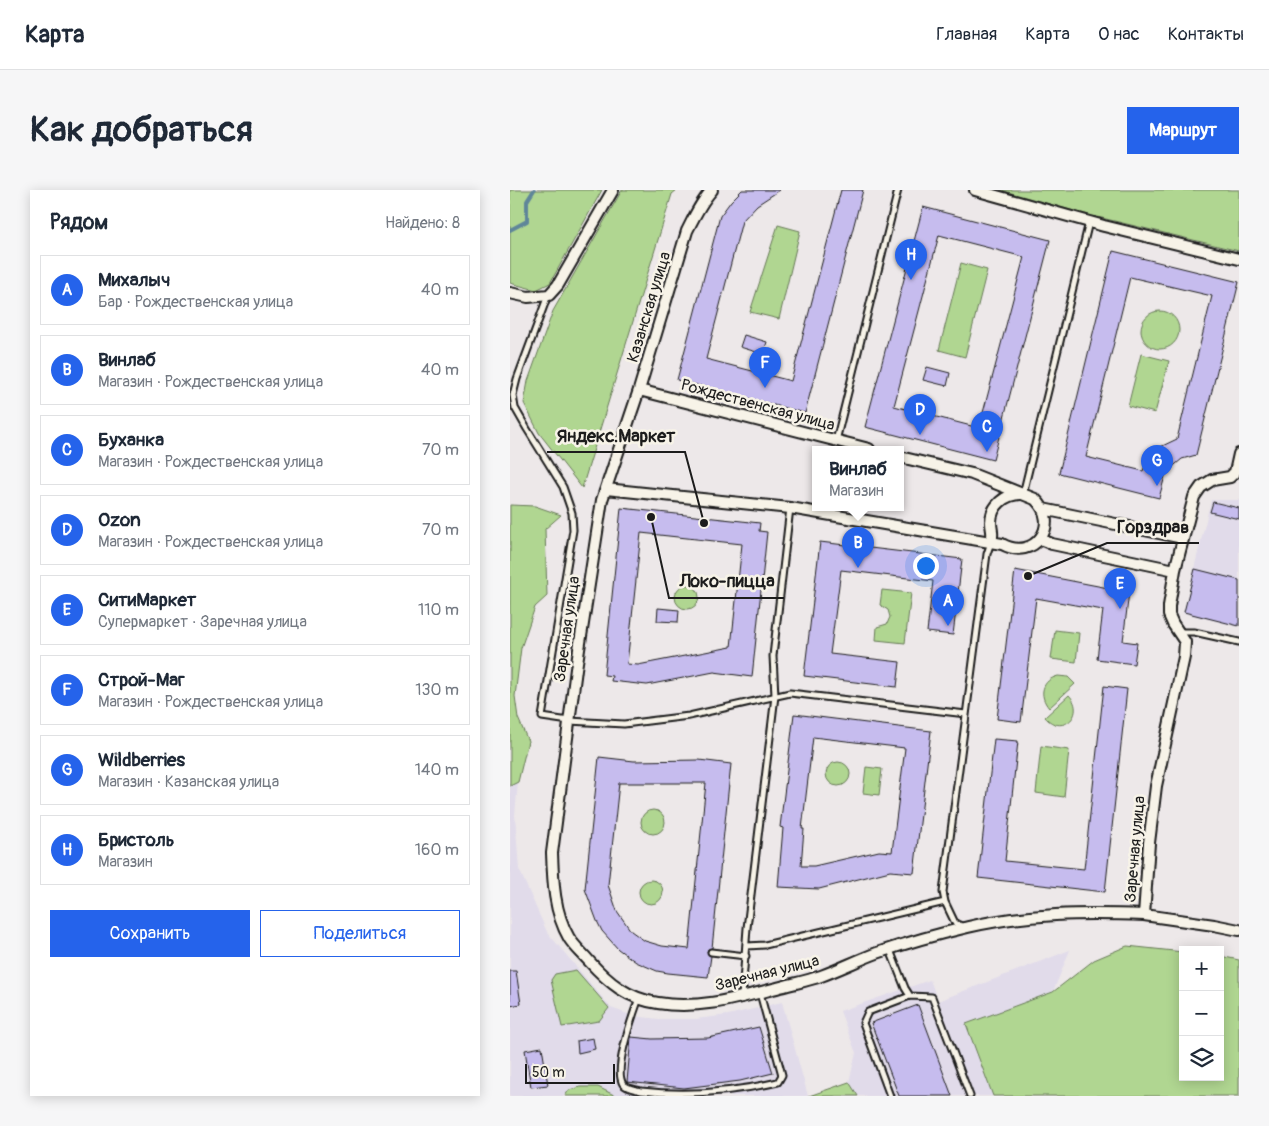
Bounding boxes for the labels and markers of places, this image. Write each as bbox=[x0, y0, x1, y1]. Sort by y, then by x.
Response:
pin: H bbox=[895, 239, 927, 280]
pin: F bbox=[749, 347, 781, 388]
pin: D bbox=[904, 394, 936, 435]
pin: C bbox=[971, 411, 1003, 452]
callout: Яндекс.Маркет bbox=[547, 419, 685, 452]
pin: G bbox=[1141, 445, 1173, 486]
callout: Горздрав bbox=[1107, 510, 1199, 543]
pin: B bbox=[842, 527, 874, 568]
callout: Локо-пицца bbox=[669, 565, 784, 598]
pin: E bbox=[1104, 568, 1136, 609]
pin: A bbox=[932, 585, 964, 626]

